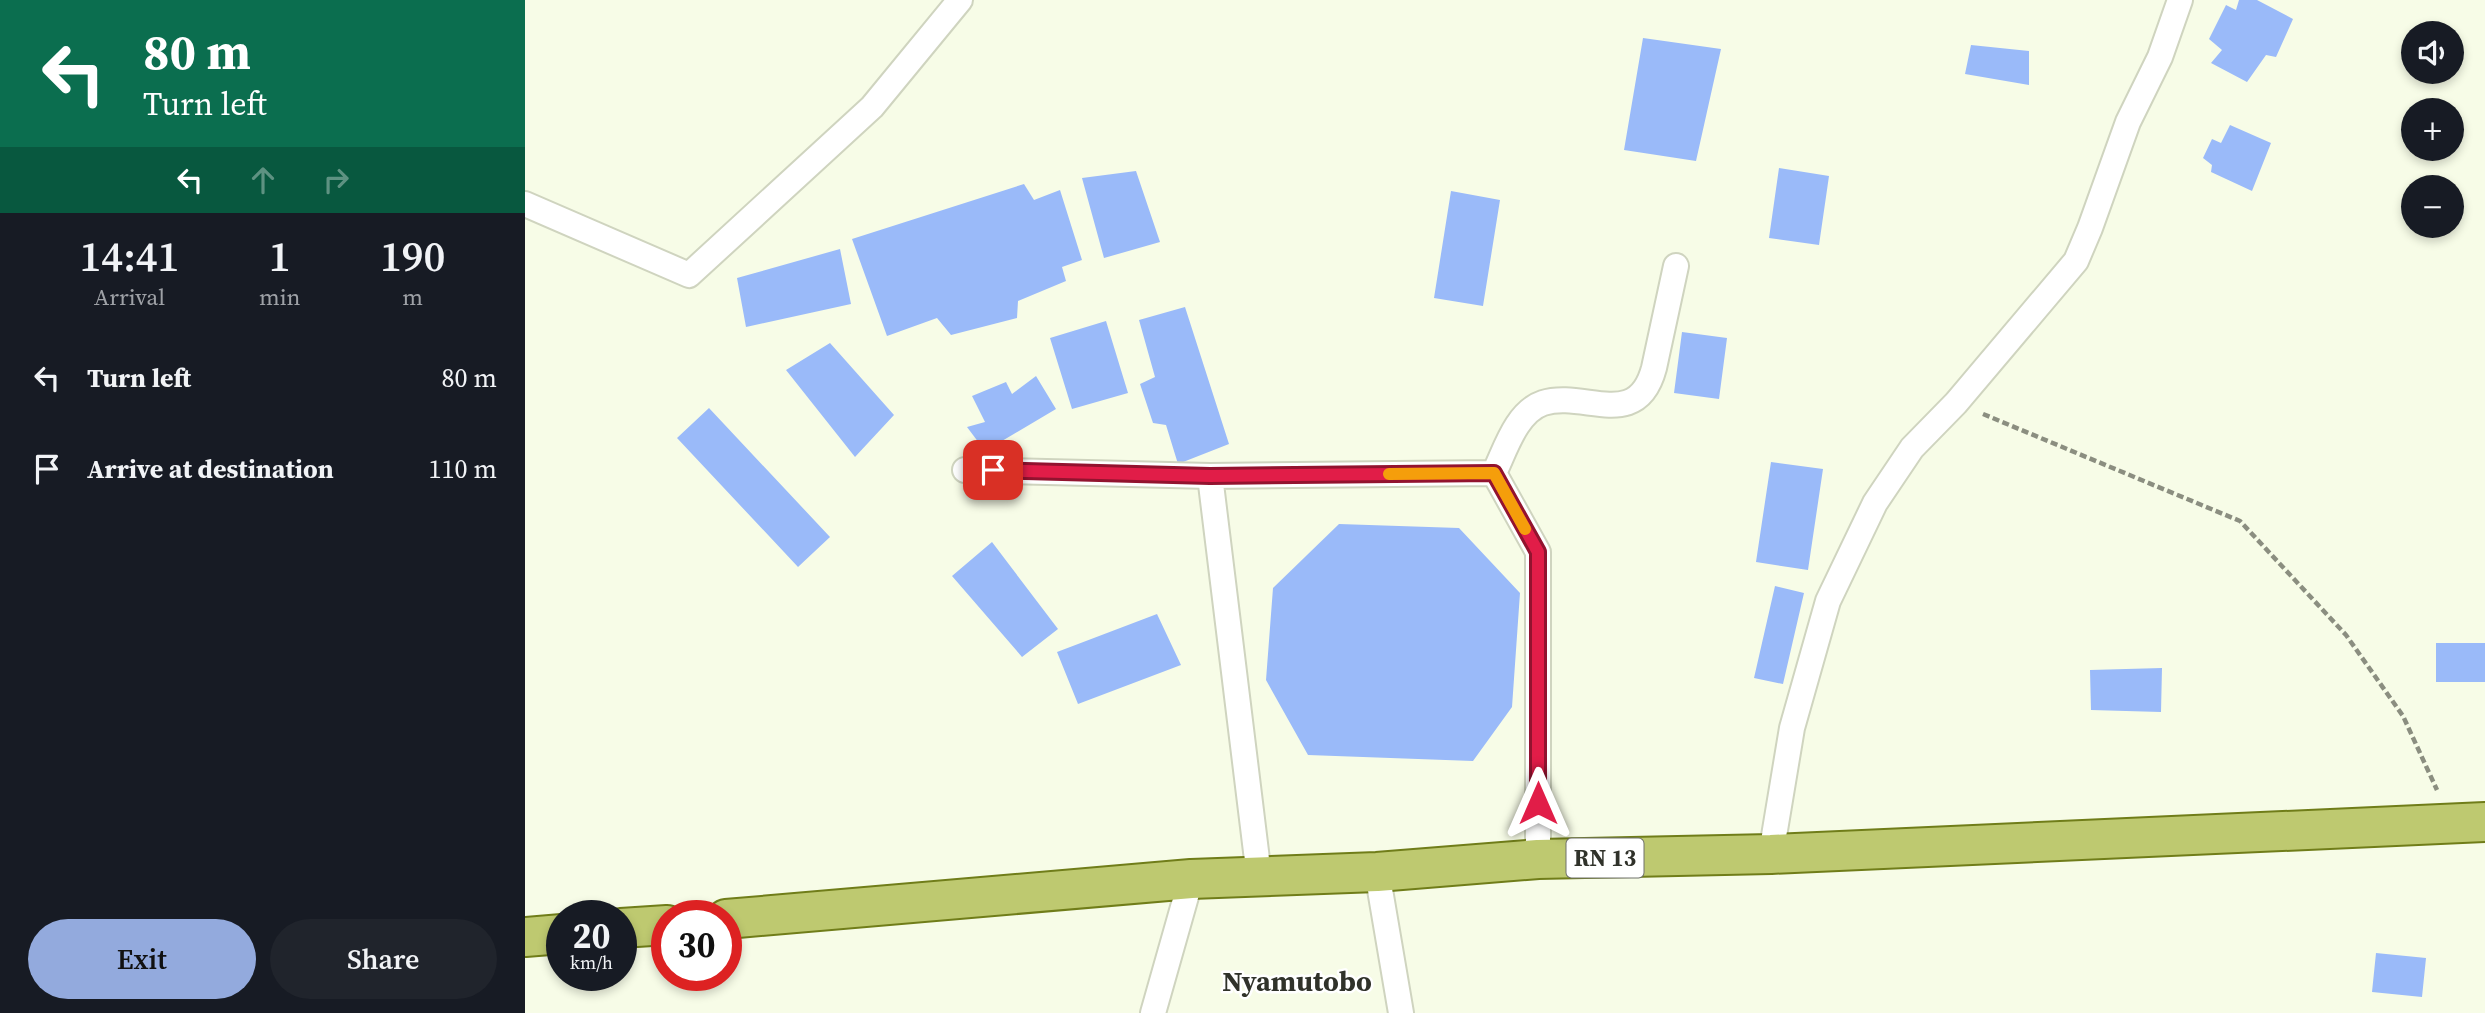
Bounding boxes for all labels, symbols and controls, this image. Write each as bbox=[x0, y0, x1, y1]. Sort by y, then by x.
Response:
text: 80 m bbox=[143, 18, 251, 85]
map controls bbox=[2401, 21, 2464, 238]
button: sound bbox=[2401, 21, 2464, 84]
icon: left bbox=[28, 28, 119, 119]
text: Turn left bbox=[143, 82, 267, 126]
button: + bbox=[2401, 98, 2464, 161]
icon: left bbox=[171, 161, 209, 199]
icon: ahead bbox=[244, 161, 282, 199]
icon: right bbox=[317, 161, 355, 199]
button: − bbox=[2401, 175, 2464, 238]
text: 14:41 bbox=[79, 227, 179, 285]
text: 1 bbox=[269, 227, 291, 285]
text: 190 bbox=[380, 227, 445, 285]
text: Arrival bbox=[94, 281, 165, 313]
text: min bbox=[259, 281, 300, 313]
text: m bbox=[402, 281, 423, 313]
icon: left bbox=[28, 359, 66, 397]
text: Turn left bbox=[87, 360, 191, 396]
text: 80 m bbox=[442, 360, 497, 396]
pin bbox=[963, 440, 1023, 500]
icon: arrive bbox=[28, 450, 66, 488]
text: Arrive at destination bbox=[87, 451, 334, 487]
text: 110 m bbox=[429, 451, 497, 487]
icon: arrive bbox=[974, 451, 1012, 489]
position arrow bbox=[1501, 766, 1575, 840]
road number: RN 13 bbox=[1567, 838, 1643, 878]
speed limit sign: 30 bbox=[651, 900, 742, 991]
text: 20 bbox=[573, 912, 610, 960]
button: Exit bbox=[28, 919, 256, 999]
button: Share bbox=[270, 919, 497, 999]
text: km/h bbox=[570, 950, 613, 975]
district label: Nyamutobo bbox=[1222, 962, 1372, 1000]

